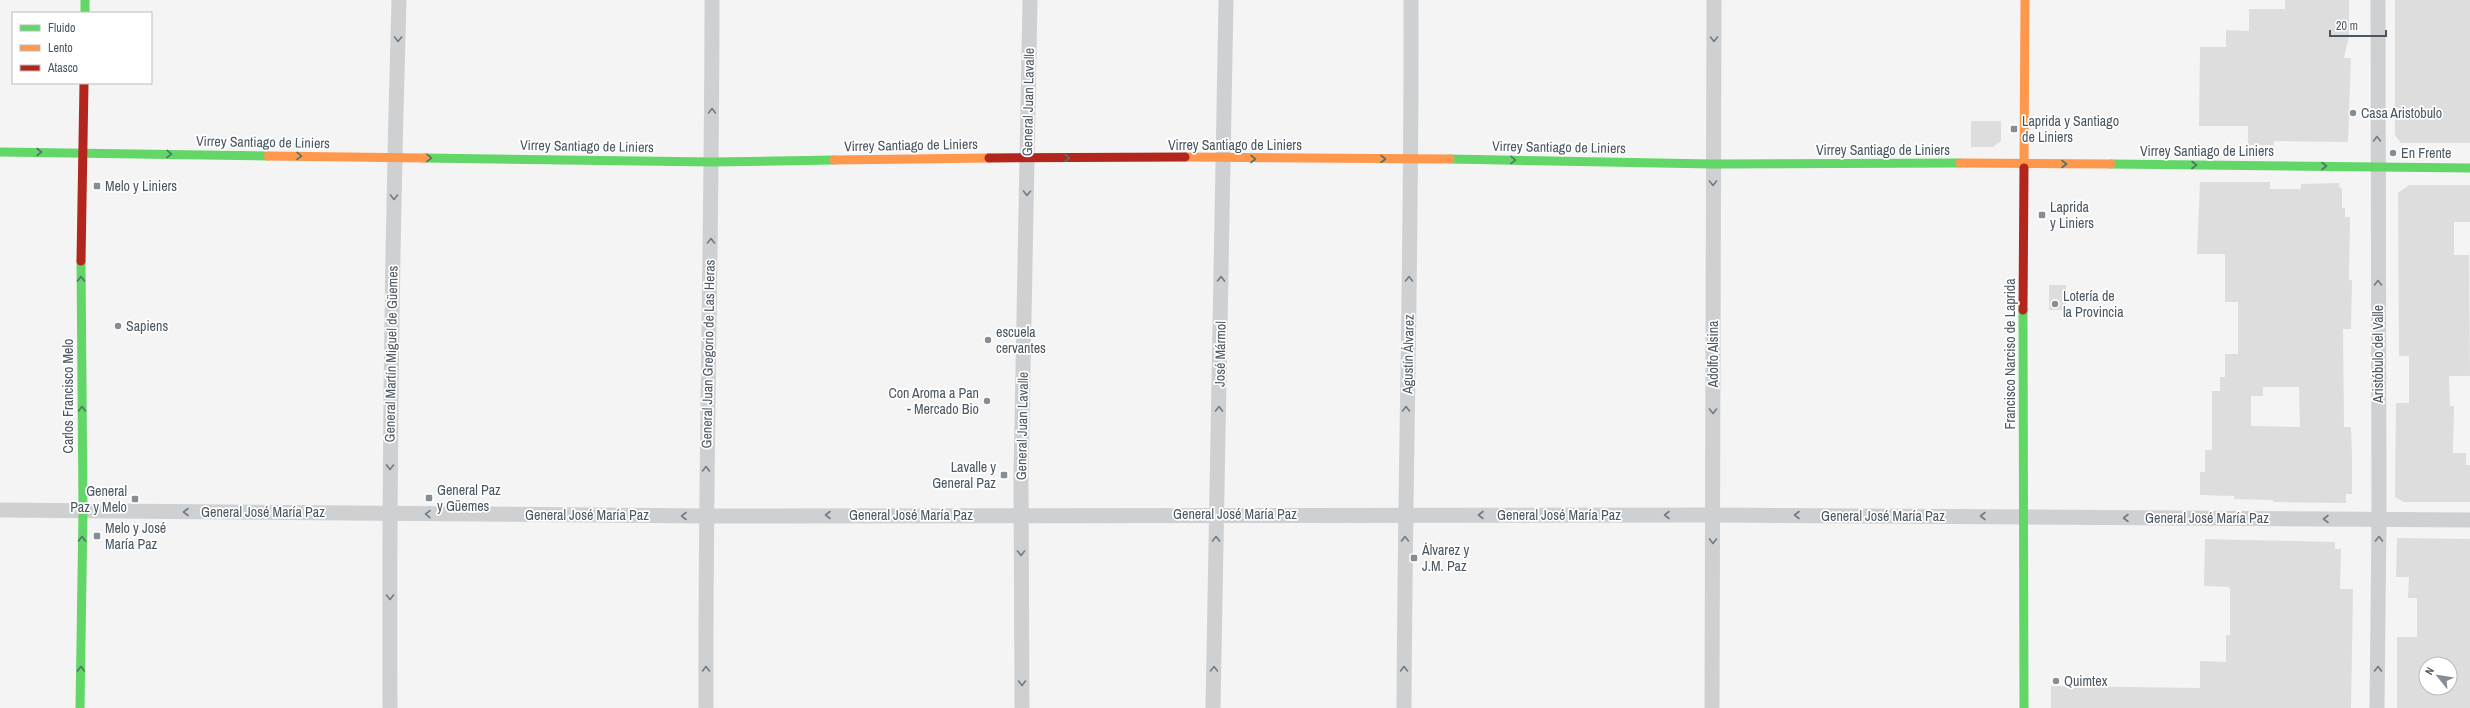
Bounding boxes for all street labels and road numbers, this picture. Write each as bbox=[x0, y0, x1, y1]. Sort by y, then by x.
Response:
street label: General Juan Lavalle bbox=[1018, 48, 1038, 156]
street label: Virrey Santiago de Liniers bbox=[196, 132, 330, 152]
street label: Virrey Santiago de Liniers bbox=[844, 135, 978, 155]
street label: Virrey Santiago de Liniers bbox=[520, 136, 654, 156]
street label: Virrey Santiago de Liniers bbox=[1168, 136, 1302, 154]
street label: Virrey Santiago de Liniers bbox=[1492, 137, 1626, 157]
street label: Virrey Santiago de Liniers bbox=[1816, 141, 1950, 159]
street label: Virrey Santiago de Liniers bbox=[2140, 142, 2274, 160]
street label: General Juan Gregorio de Las Heras bbox=[697, 259, 719, 449]
street label: General Martín Miguel de Güemes bbox=[380, 265, 402, 443]
street label: Francisco Narciso de Laprida bbox=[2001, 278, 2019, 430]
street label: Aristóbulo del Valle bbox=[2369, 305, 2387, 404]
street label: Agustín Álvarez bbox=[1398, 314, 1418, 395]
street label: Adolfo Alsina bbox=[1704, 320, 1722, 389]
street label: José Mármol bbox=[1210, 321, 1230, 387]
street label: Carlos Francisco Melo bbox=[59, 339, 77, 453]
street label: General Juan Lavalle bbox=[1012, 372, 1032, 480]
street label: General José María Paz bbox=[201, 503, 325, 521]
street label: General José María Paz bbox=[1173, 505, 1297, 523]
street label: General José María Paz bbox=[525, 506, 649, 524]
street label: General José María Paz bbox=[849, 506, 973, 524]
street label: General José María Paz bbox=[1497, 506, 1621, 524]
street label: General José María Paz bbox=[1821, 507, 1945, 525]
street label: General José María Paz bbox=[2145, 509, 2269, 527]

